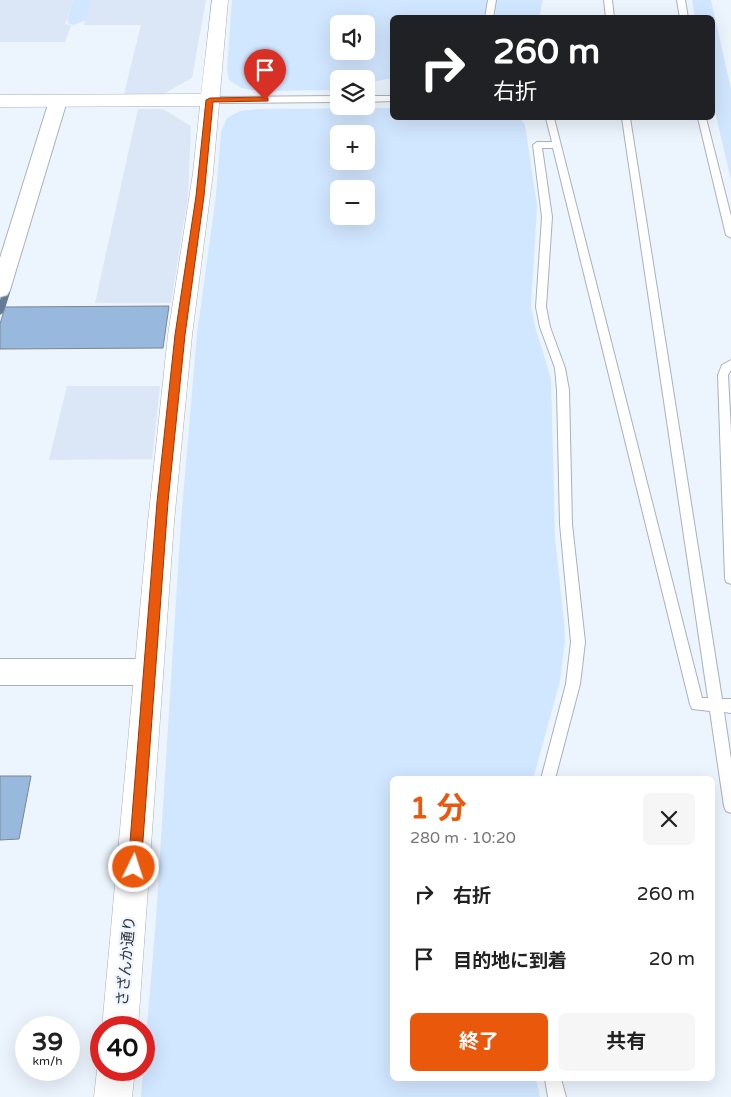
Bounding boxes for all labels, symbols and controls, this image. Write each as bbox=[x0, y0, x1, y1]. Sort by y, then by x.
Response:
map controls bbox=[330, 15, 375, 225]
button: sound bbox=[330, 15, 375, 60]
text: 260 m bbox=[493, 31, 600, 73]
icon: right bbox=[410, 35, 475, 100]
pin bbox=[244, 49, 286, 100]
icon: arrive bbox=[251, 56, 279, 84]
button: layers bbox=[330, 70, 375, 115]
text: 右折 bbox=[493, 79, 537, 105]
button: + bbox=[330, 125, 375, 170]
button: − bbox=[330, 180, 375, 225]
text: 1 分 bbox=[410, 790, 467, 827]
button: close bbox=[643, 793, 695, 845]
text: 280 m · 10:20 bbox=[410, 828, 516, 848]
position arrow bbox=[107, 840, 159, 892]
icon: right bbox=[410, 880, 438, 908]
text: 260 m bbox=[637, 883, 695, 905]
text: 右折 bbox=[453, 885, 491, 907]
street label: さざんか通り bbox=[113, 915, 139, 1007]
icon: arrive bbox=[410, 945, 438, 973]
text: 20 m bbox=[649, 948, 695, 970]
text: 目的地に到着 bbox=[453, 950, 567, 972]
button: 終了 bbox=[410, 1013, 548, 1071]
button: 共有 bbox=[558, 1013, 695, 1071]
speed limit sign: 40 bbox=[90, 1016, 155, 1081]
text: 39 bbox=[32, 1027, 63, 1057]
text: km/h bbox=[32, 1054, 63, 1068]

